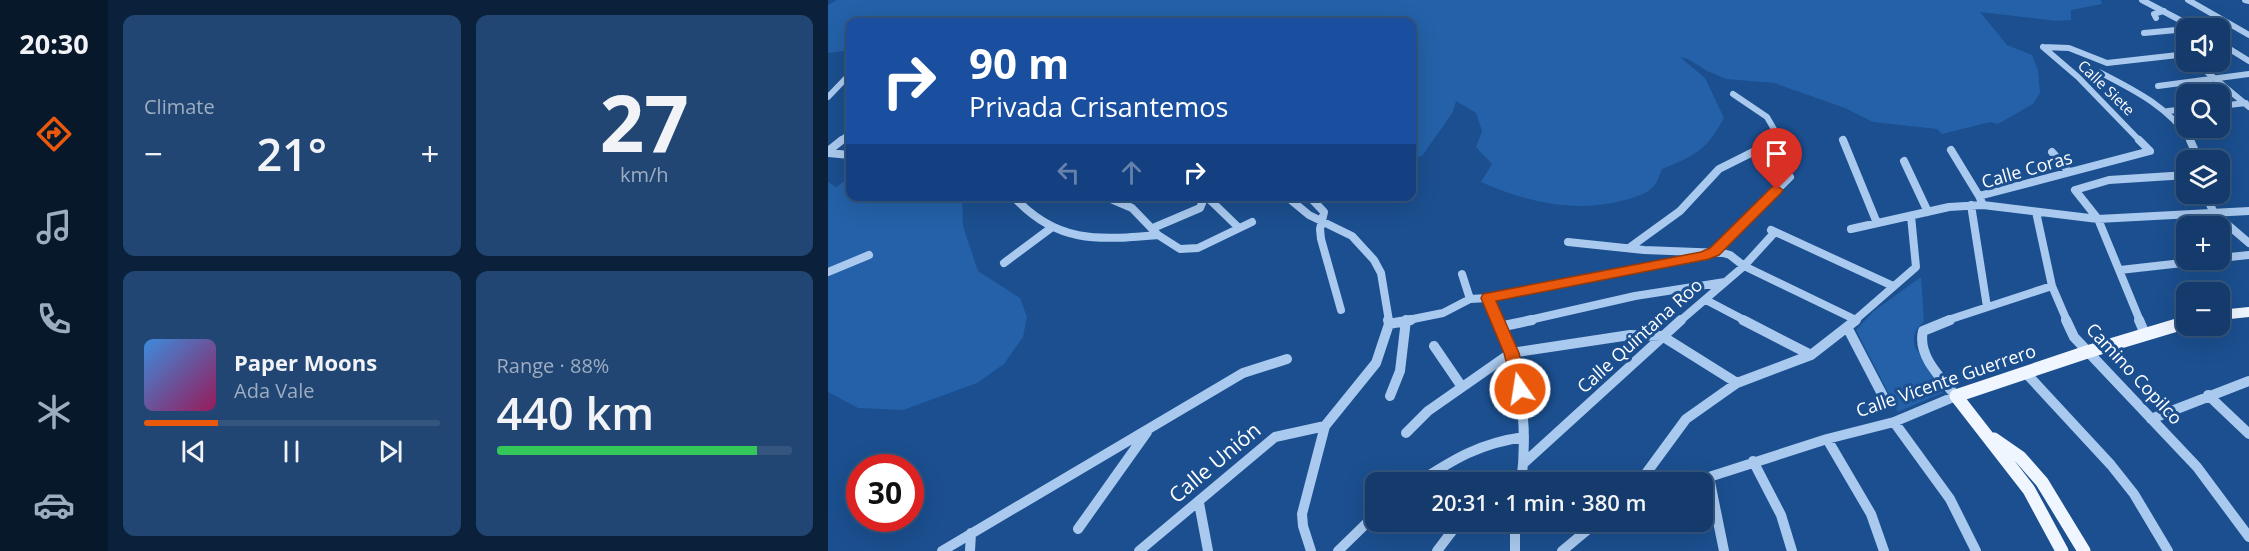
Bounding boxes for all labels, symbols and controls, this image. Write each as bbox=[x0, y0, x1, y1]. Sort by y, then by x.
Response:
map controls bbox=[2176, 18, 2230, 336]
button: sound bbox=[2176, 18, 2230, 72]
text: 20:30 bbox=[19, 25, 89, 62]
text: 90 m bbox=[969, 34, 1069, 91]
icon: right bbox=[870, 42, 948, 120]
street label: Calle Siete bbox=[2074, 55, 2139, 119]
text: 27 bbox=[600, 69, 689, 175]
button: search bbox=[2176, 84, 2230, 138]
text: Privada Crisantemos bbox=[969, 88, 1228, 125]
text: Climate bbox=[144, 93, 215, 120]
icon: directions bbox=[33, 113, 75, 155]
text: 21° bbox=[256, 123, 327, 184]
pin bbox=[1751, 128, 1802, 190]
text: − bbox=[144, 131, 163, 176]
text: + bbox=[421, 131, 439, 176]
icon: arrive bbox=[1760, 137, 1793, 170]
street label: Calle Coras bbox=[1979, 145, 2075, 193]
button: layers bbox=[2176, 150, 2230, 204]
icon: left bbox=[1052, 156, 1085, 189]
icon: ahead bbox=[1115, 156, 1148, 189]
icon: right bbox=[1178, 156, 1211, 189]
text: km/h bbox=[620, 161, 669, 188]
icon: music bbox=[33, 206, 75, 248]
button: + bbox=[2176, 216, 2230, 270]
street label: Calle Quintana Roo bbox=[1572, 273, 1707, 398]
button: − bbox=[2176, 282, 2230, 336]
icon: phone bbox=[33, 298, 75, 340]
street label: Camino Copilco bbox=[2081, 317, 2188, 429]
street label: Calle Vicente Guerrero bbox=[1853, 338, 2039, 422]
text: Paper Moons bbox=[234, 347, 377, 377]
text: Range · 88% bbox=[497, 352, 609, 379]
position arrow bbox=[1488, 357, 1552, 421]
text: Ada Vale bbox=[234, 377, 315, 404]
text: 440 km bbox=[497, 382, 654, 443]
icon: climate bbox=[33, 391, 75, 433]
street label: Calle Unión bbox=[1163, 416, 1266, 509]
icon: previous bbox=[177, 435, 210, 468]
icon: pause bbox=[275, 435, 308, 468]
icon: next bbox=[374, 435, 407, 468]
speed limit sign: 30 bbox=[846, 454, 924, 532]
icon: car bbox=[33, 484, 75, 526]
text: 20:31 · 1 min · 380 m bbox=[1431, 487, 1647, 517]

